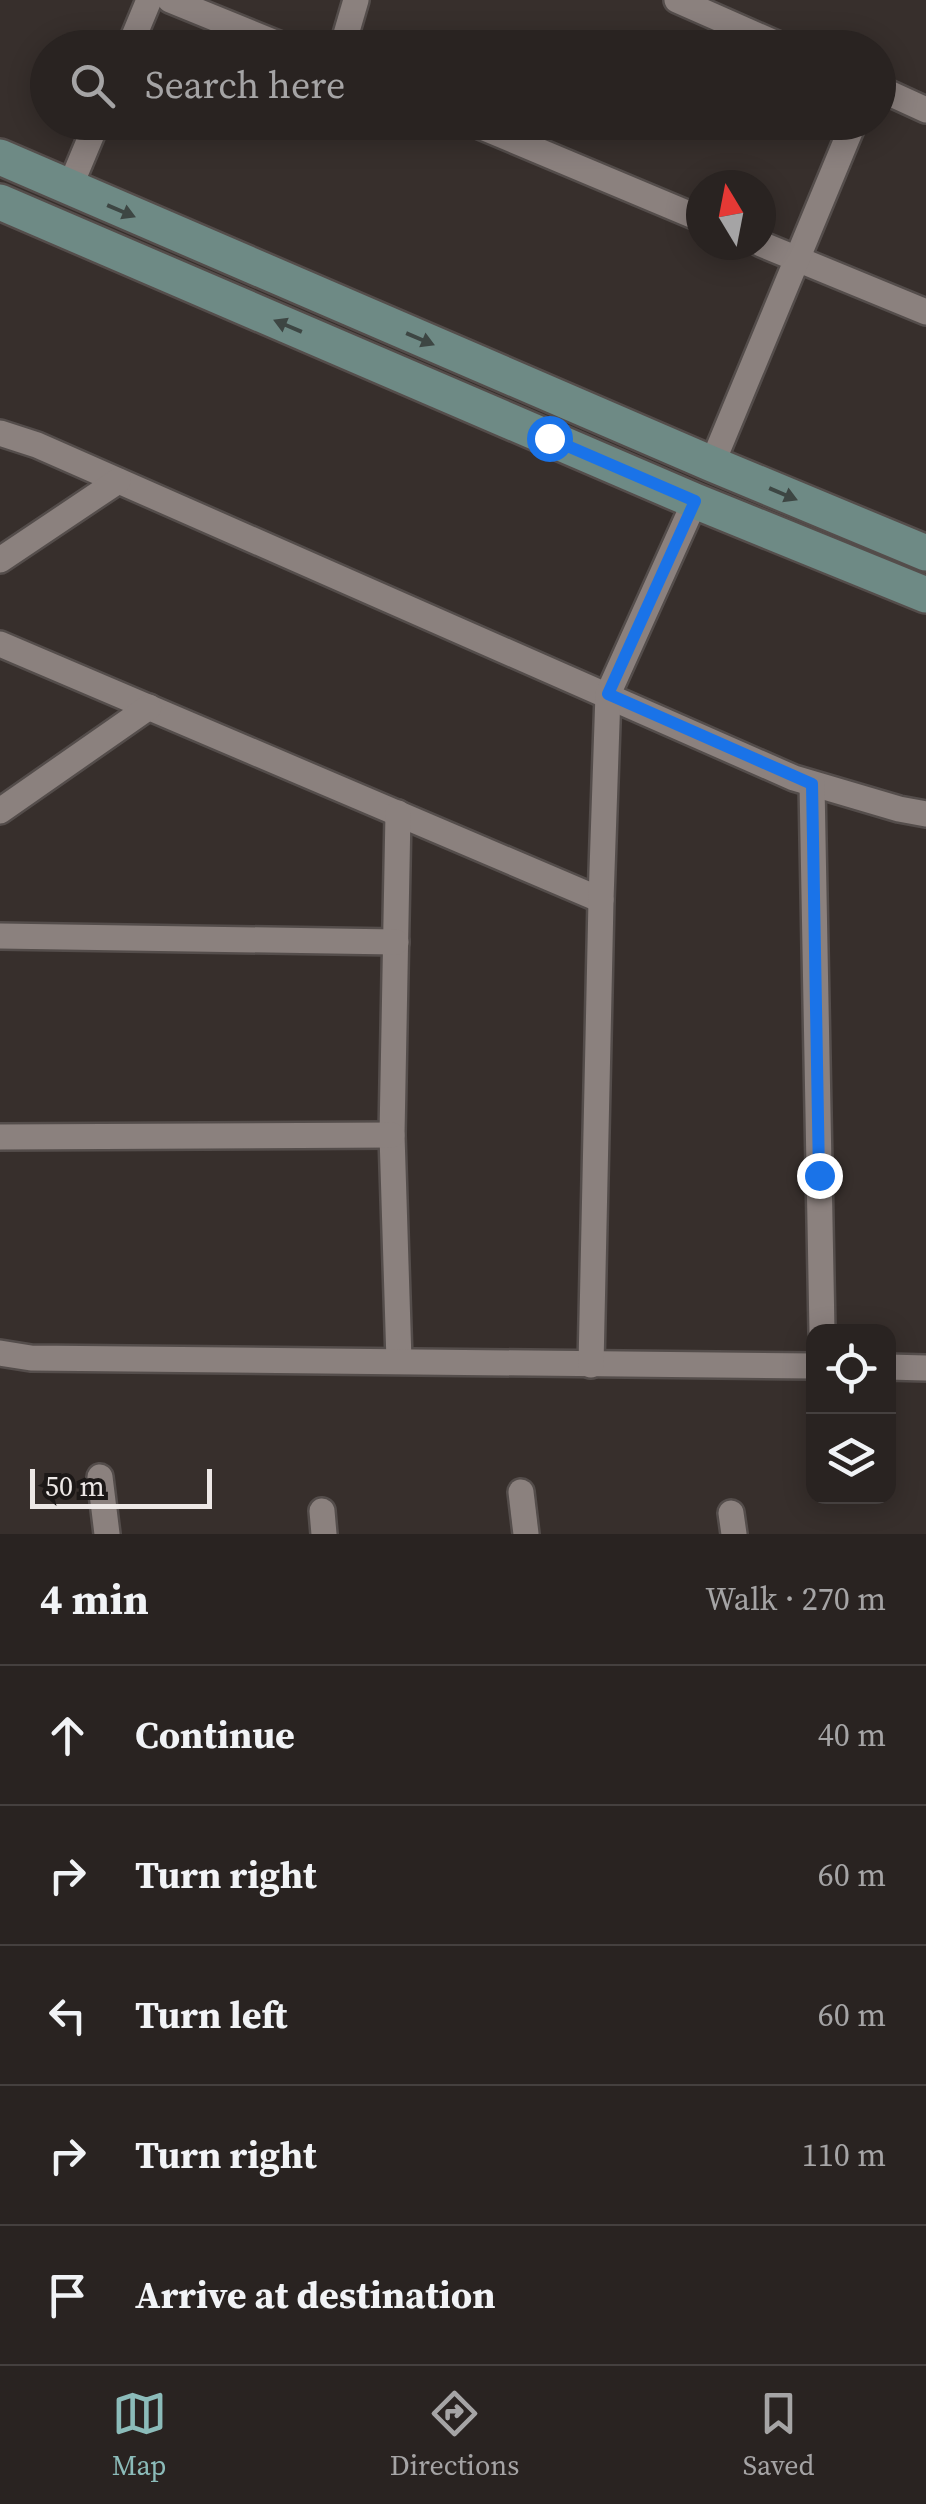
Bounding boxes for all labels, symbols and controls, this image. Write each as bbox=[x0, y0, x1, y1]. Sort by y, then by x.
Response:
search box bbox=[30, 30, 896, 140]
icon: search bbox=[65, 58, 120, 113]
text: Search here bbox=[145, 59, 345, 111]
north arrow bbox=[686, 170, 776, 260]
one-way arrow bbox=[106, 203, 136, 219]
one-way arrow bbox=[273, 318, 303, 334]
one-way arrow bbox=[405, 331, 435, 347]
route start bbox=[527, 416, 573, 462]
one-way arrow bbox=[768, 486, 798, 502]
route end bbox=[797, 1153, 843, 1199]
map controls bbox=[806, 1324, 896, 1504]
button: locate bbox=[806, 1324, 896, 1414]
button: layers bbox=[806, 1414, 896, 1504]
scale bar bbox=[30, 1464, 212, 1508]
text: 50 m bbox=[45, 1467, 105, 1505]
text: 4 min bbox=[40, 1570, 149, 1628]
text: Walk · 270 m bbox=[705, 1577, 886, 1621]
icon: ahead bbox=[40, 1708, 95, 1763]
text: Continue bbox=[135, 1709, 295, 1761]
text: 40 m bbox=[818, 1713, 886, 1757]
icon: right bbox=[40, 1848, 95, 1903]
text: Turn right bbox=[135, 1849, 317, 1901]
text: 60 m bbox=[818, 1853, 886, 1897]
icon: left bbox=[40, 1988, 95, 2043]
text: Turn left bbox=[135, 1989, 287, 2041]
text: 60 m bbox=[818, 1993, 886, 2037]
icon: right bbox=[40, 2128, 95, 2183]
text: Turn right bbox=[135, 2129, 317, 2181]
text: 110 m bbox=[802, 2133, 886, 2177]
icon: arrive bbox=[40, 2268, 95, 2323]
text: Arrive at destination bbox=[135, 2269, 496, 2321]
tab: Map bbox=[112, 2386, 167, 2484]
tab: Directions bbox=[390, 2386, 519, 2484]
tab: Saved bbox=[743, 2386, 814, 2484]

